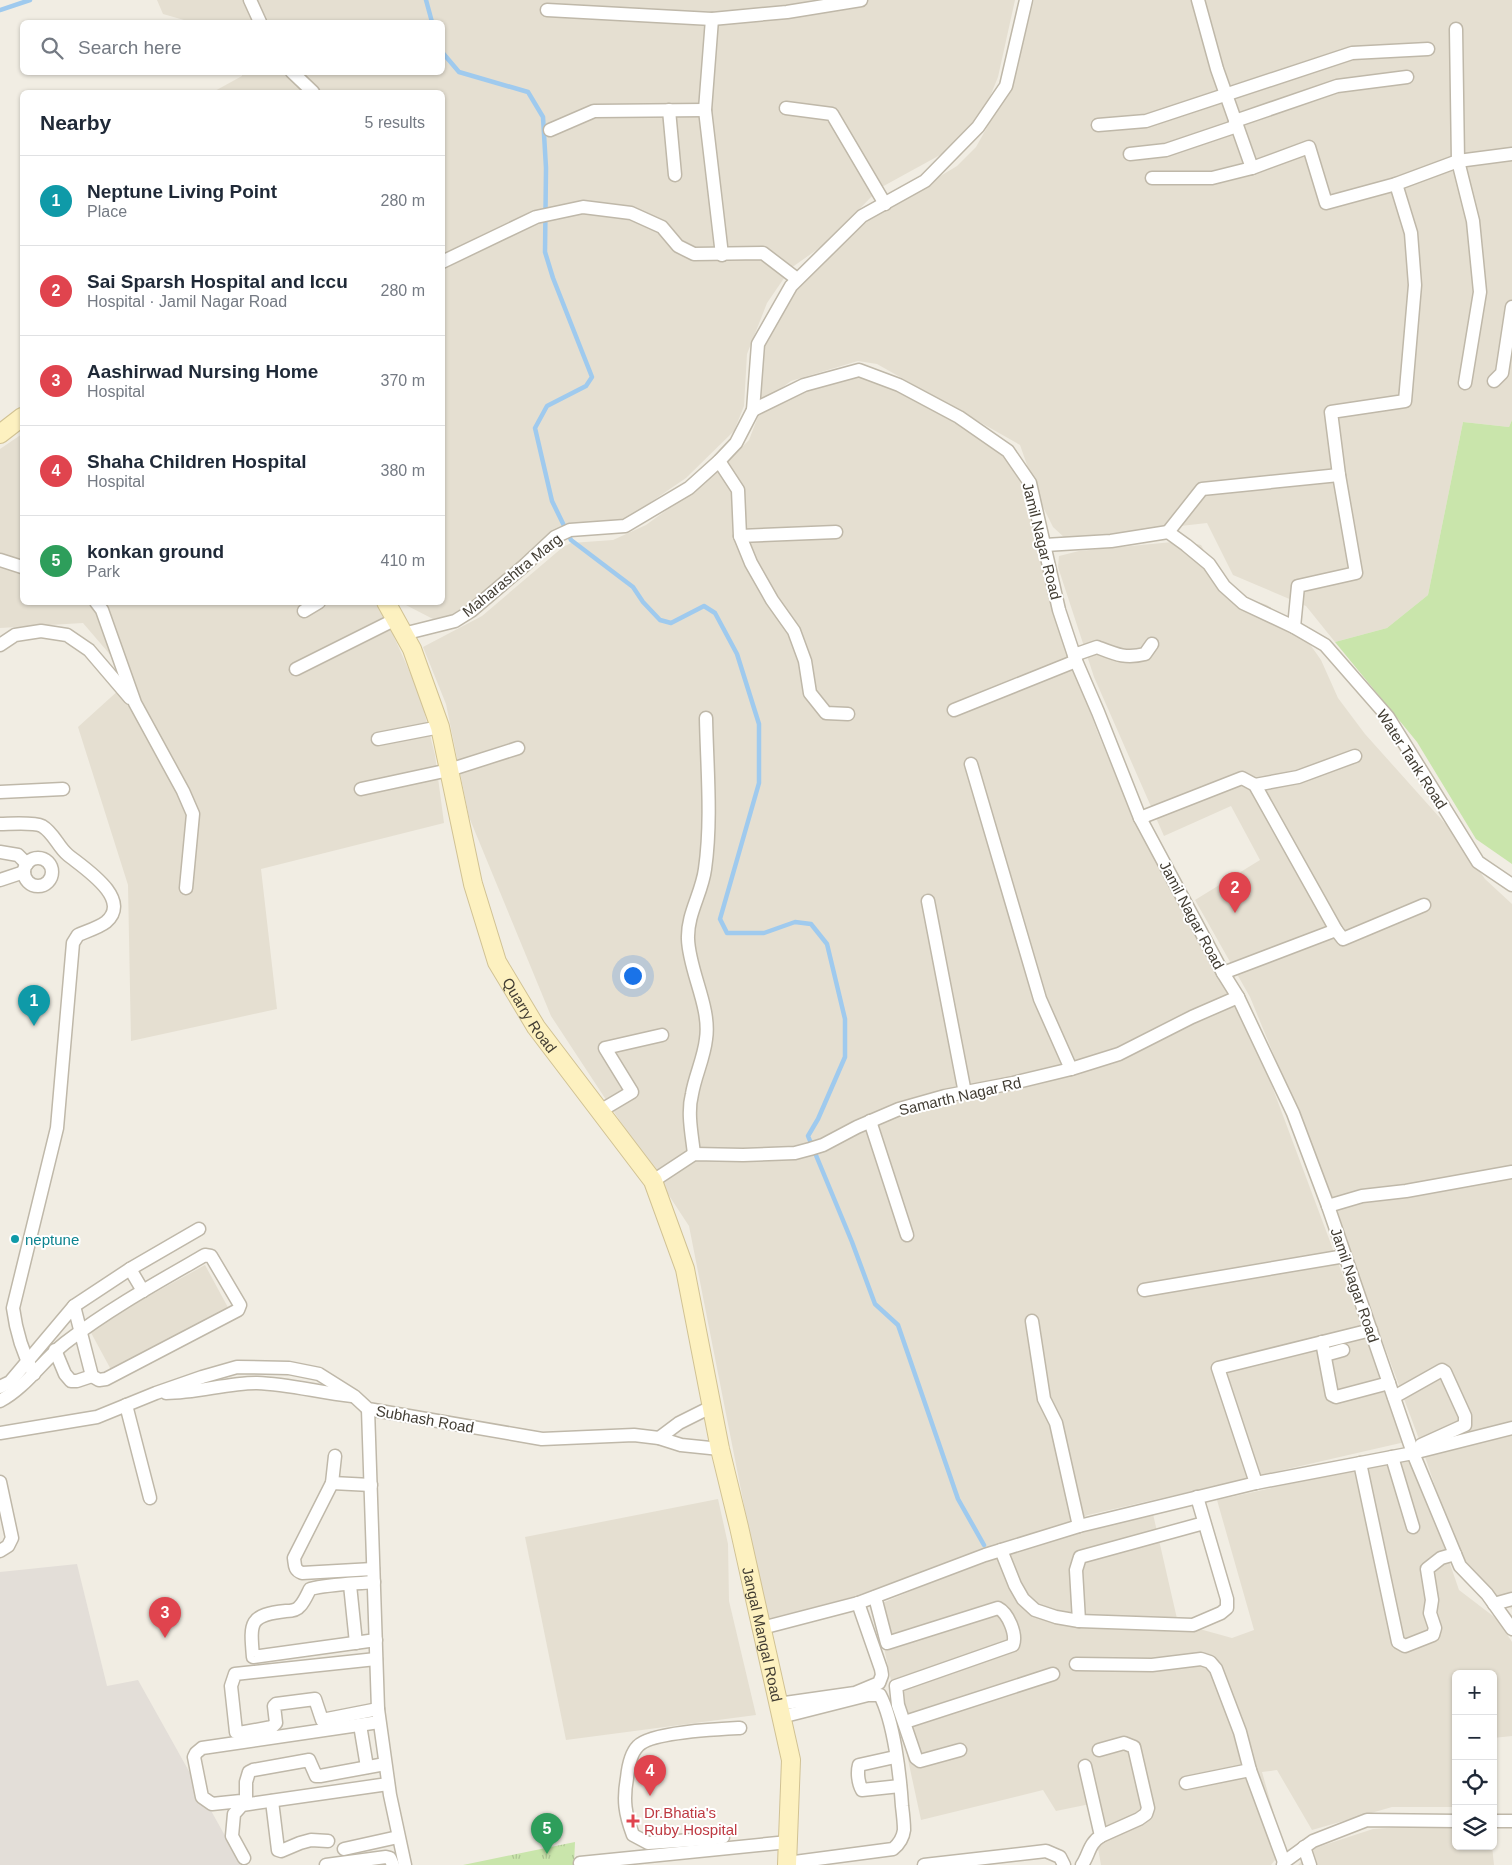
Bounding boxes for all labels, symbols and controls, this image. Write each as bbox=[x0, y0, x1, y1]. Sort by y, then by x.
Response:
search box bbox=[20, 20, 445, 75]
icon: search bbox=[38, 34, 66, 62]
text: Search here bbox=[78, 37, 182, 58]
text: Nearby bbox=[40, 111, 111, 134]
text: 5 results bbox=[365, 114, 425, 131]
text: Neptune Living Point bbox=[87, 181, 277, 202]
text: 1 bbox=[52, 192, 60, 209]
text: 280 m bbox=[381, 192, 425, 209]
text: Place bbox=[87, 203, 127, 220]
text: Sai Sparsh Hospital and Iccu bbox=[87, 271, 348, 292]
text: 2 bbox=[52, 282, 60, 299]
text: 280 m bbox=[381, 282, 425, 299]
text: Hospital · Jamil Nagar Road bbox=[87, 293, 287, 310]
text: Aashirwad Nursing Home bbox=[87, 361, 318, 382]
text: 3 bbox=[52, 372, 60, 389]
text: 370 m bbox=[381, 372, 425, 389]
text: Hospital bbox=[87, 383, 145, 400]
text: Shaha Children Hospital bbox=[87, 451, 307, 472]
text: 4 bbox=[52, 462, 60, 479]
text: 380 m bbox=[381, 462, 425, 479]
text: Hospital bbox=[87, 473, 145, 490]
street label: Jamil Nagar Road bbox=[1019, 481, 1065, 601]
street label: Maharashtra Marg bbox=[459, 530, 565, 620]
text: konkan ground bbox=[87, 541, 224, 562]
text: 5 bbox=[52, 552, 60, 569]
text: 410 m bbox=[381, 552, 425, 569]
text: Park bbox=[87, 563, 120, 580]
street label: Water Tank Road bbox=[1374, 706, 1450, 812]
street label: Jamil Nagar Road bbox=[1156, 858, 1228, 972]
pin: 2 bbox=[1219, 872, 1251, 913]
your location bbox=[620, 963, 646, 989]
street label: Quarry Road bbox=[500, 974, 561, 1056]
pin: 1 bbox=[18, 985, 50, 1026]
street label: Samarth Nagar Rd bbox=[897, 1074, 1023, 1118]
street label: Jamil Nagar Road bbox=[1327, 1225, 1383, 1345]
place label: neptune bbox=[25, 1231, 79, 1248]
marker: neptune bbox=[9, 1233, 21, 1245]
street label: Subhash Road bbox=[375, 1402, 475, 1436]
street label: Jangal Mangal Road bbox=[740, 1565, 786, 1703]
pin: 3 bbox=[149, 1597, 181, 1638]
map controls bbox=[1452, 1670, 1497, 1850]
button: + bbox=[1452, 1670, 1497, 1715]
button: − bbox=[1452, 1715, 1497, 1760]
pin: 4 bbox=[634, 1755, 666, 1796]
button: locate bbox=[1452, 1760, 1497, 1805]
place label: Dr.Bhatia's Ruby Hospital bbox=[644, 1804, 737, 1838]
button: layers bbox=[1452, 1805, 1497, 1850]
pin: 5 bbox=[531, 1813, 563, 1854]
marker: Dr.Bhatia's Ruby Hospital bbox=[626, 1814, 640, 1828]

